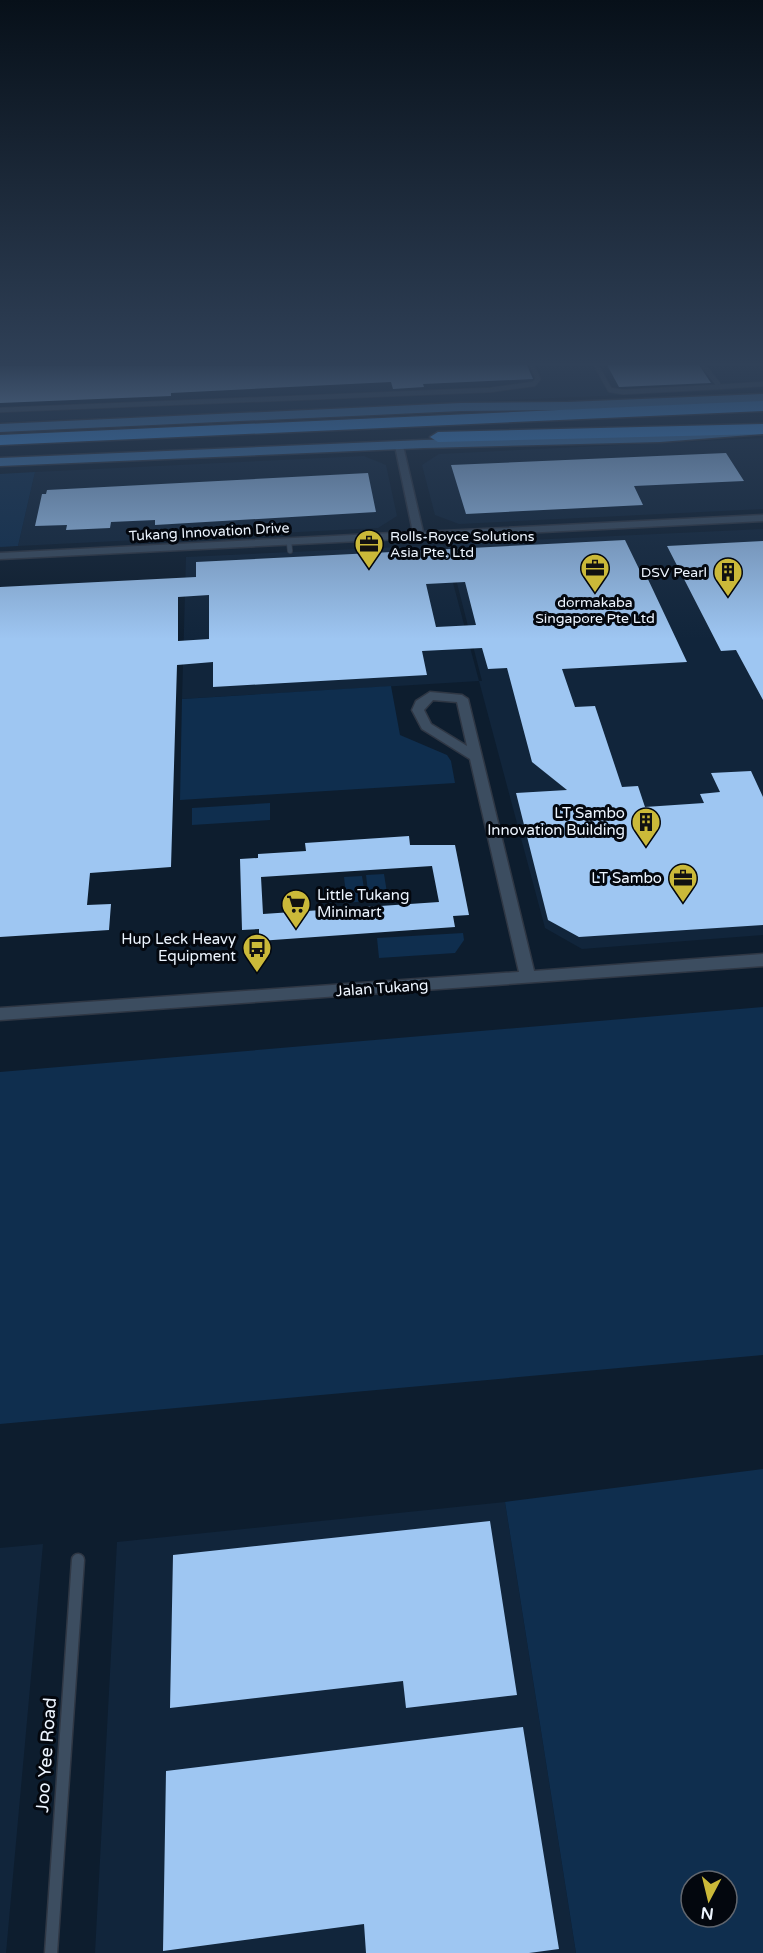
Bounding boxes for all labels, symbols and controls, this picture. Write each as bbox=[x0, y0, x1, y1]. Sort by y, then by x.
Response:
street label: Tukang Innovation Drive bbox=[128, 519, 290, 545]
office icon: Rolls-Royce Solutions Asia Pte. Ltd bbox=[353, 528, 385, 570]
place label: Rolls-Royce Solutions Asia Pte. Ltd bbox=[390, 528, 535, 561]
office icon: dormakaba Singapore Pte Ltd bbox=[579, 552, 611, 594]
building icon: DSV Pearl bbox=[712, 556, 744, 598]
place label: DSV Pearl bbox=[641, 564, 707, 581]
place label: dormakaba Singapore Pte Ltd bbox=[535, 594, 655, 627]
place label: LT Sambo Innovation Building bbox=[487, 804, 625, 839]
building icon: LT Sambo Innovation Building bbox=[630, 806, 662, 848]
office icon: LT Sambo bbox=[667, 862, 699, 904]
place label: LT Sambo bbox=[591, 869, 662, 887]
place label: Little Tukang Minimart bbox=[317, 886, 409, 921]
supermarket icon: Little Tukang Minimart bbox=[280, 888, 312, 930]
place label: Hup Leck Heavy Equipment bbox=[121, 930, 236, 965]
bus stop icon: Hup Leck Heavy Equipment bbox=[241, 932, 273, 974]
street label: Jalan Tukang bbox=[335, 976, 429, 1000]
street label: Joo Yee Road bbox=[31, 1697, 61, 1813]
north arrow bbox=[679, 1869, 739, 1929]
text: N bbox=[700, 1902, 715, 1924]

